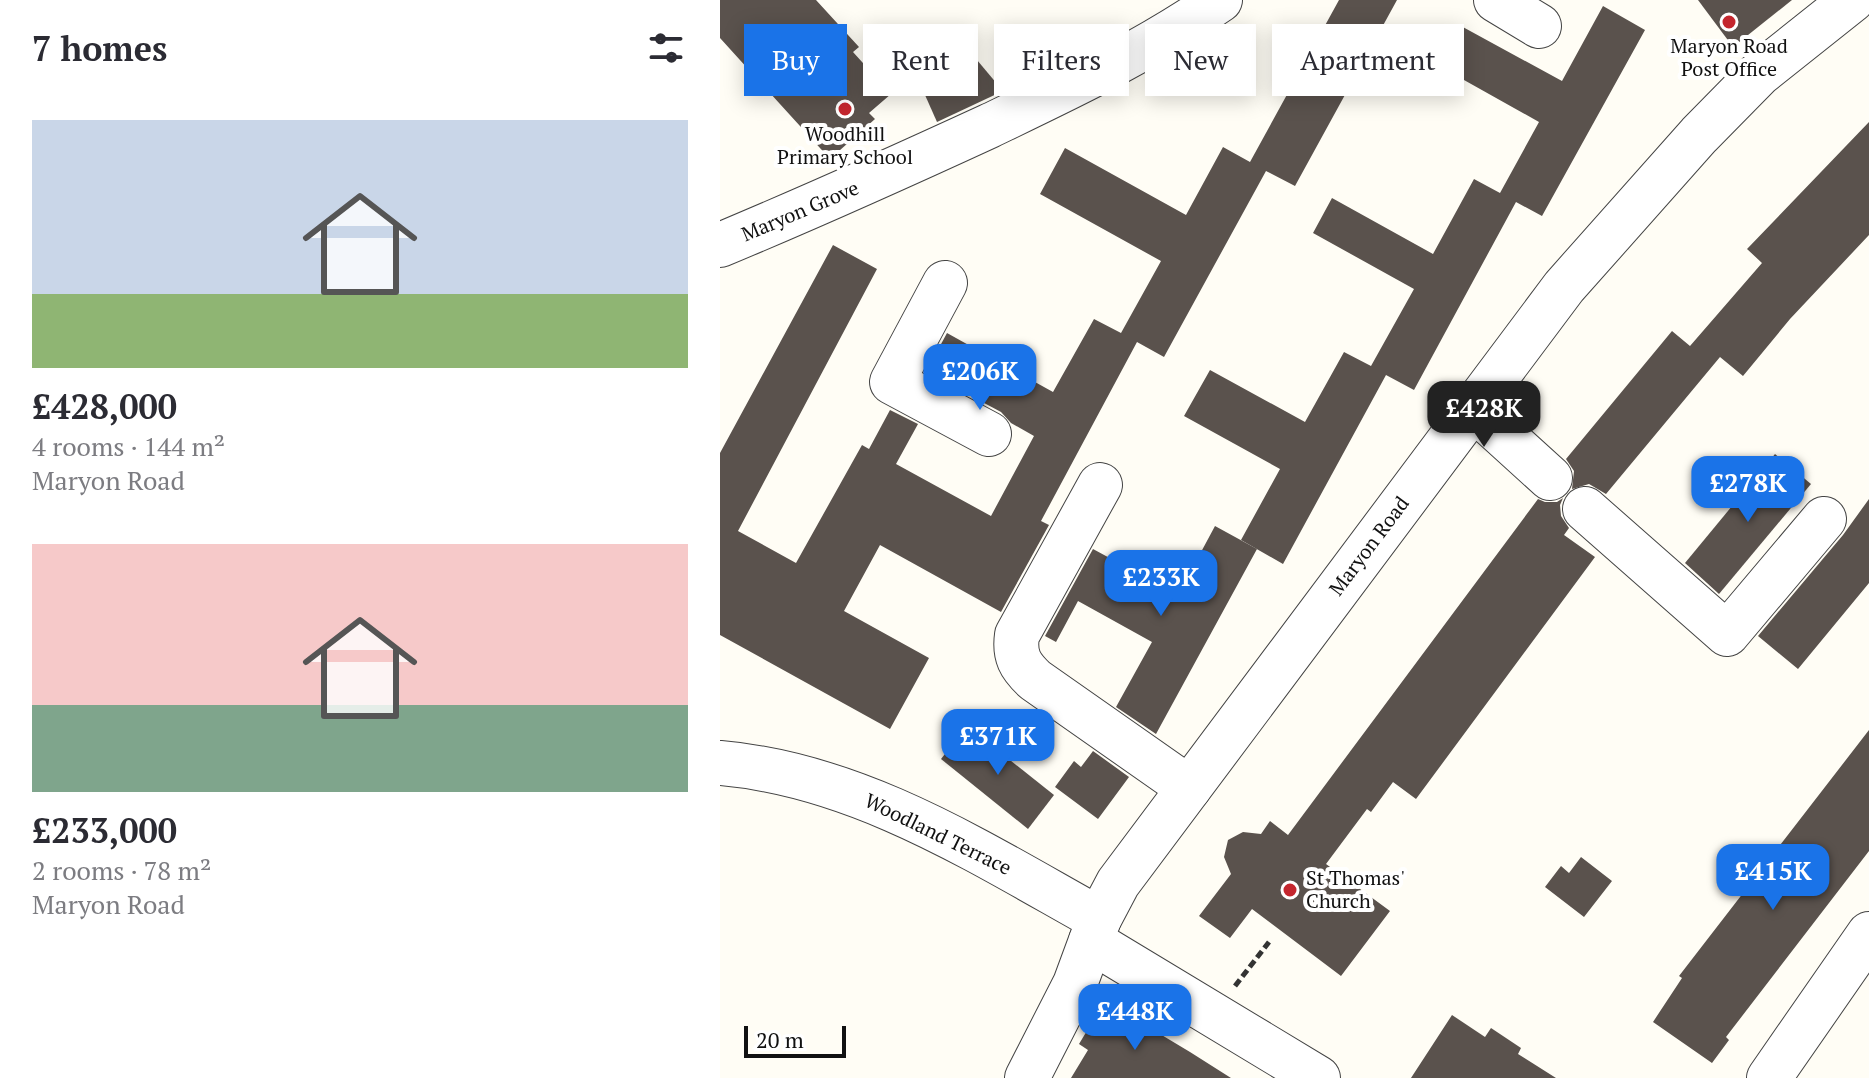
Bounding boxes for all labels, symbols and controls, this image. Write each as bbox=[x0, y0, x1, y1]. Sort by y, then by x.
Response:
marker: Maryon Road Post Office bbox=[1720, 13, 1738, 31]
chip: Buy bbox=[744, 24, 847, 96]
chip: Rent bbox=[863, 24, 978, 96]
chip: Filters bbox=[994, 24, 1129, 96]
chip: New bbox=[1145, 24, 1256, 96]
chip: Apartment bbox=[1272, 24, 1464, 96]
text: 7 homes bbox=[32, 26, 167, 71]
icon: filters bbox=[644, 26, 688, 70]
place label: Maryon Road Post Office bbox=[1670, 32, 1788, 82]
marker: Woodhill Primary School bbox=[836, 100, 854, 118]
place label: Woodhill Primary School bbox=[777, 120, 913, 170]
icon: home bbox=[288, 172, 432, 316]
street label: Maryon Grove bbox=[737, 174, 863, 247]
pin: £206K bbox=[924, 344, 1036, 412]
text: £206K bbox=[941, 353, 1019, 387]
pin: £428K bbox=[1428, 381, 1540, 449]
text: £428,000 bbox=[32, 384, 177, 429]
text: £428K bbox=[1445, 390, 1523, 424]
text: 4 rooms · 144 m² bbox=[32, 429, 225, 463]
pin: £278K bbox=[1692, 456, 1804, 524]
text: Maryon Road bbox=[32, 463, 185, 497]
text: £278K bbox=[1709, 465, 1787, 499]
street label: Maryon Road bbox=[1322, 491, 1415, 601]
pin: £233K bbox=[1105, 550, 1217, 618]
text: £233K bbox=[1122, 559, 1200, 593]
icon: home bbox=[288, 596, 432, 740]
pin: £371K bbox=[942, 709, 1054, 777]
text: £371K bbox=[959, 718, 1037, 752]
street label: Woodland Terrace bbox=[860, 786, 1016, 881]
text: £233,000 bbox=[32, 808, 177, 853]
pin: £415K bbox=[1717, 844, 1829, 912]
text: 2 rooms · 78 m² bbox=[32, 853, 211, 887]
text: £415K bbox=[1734, 853, 1812, 887]
place label: St Thomas' Church bbox=[1306, 864, 1405, 914]
marker: St Thomas' Church bbox=[1281, 881, 1299, 899]
text: Maryon Road bbox=[32, 887, 185, 921]
pin: £448K bbox=[1079, 984, 1191, 1052]
text: £448K bbox=[1096, 993, 1174, 1027]
scale bar bbox=[744, 1022, 846, 1058]
text: 20 m bbox=[756, 1025, 804, 1054]

